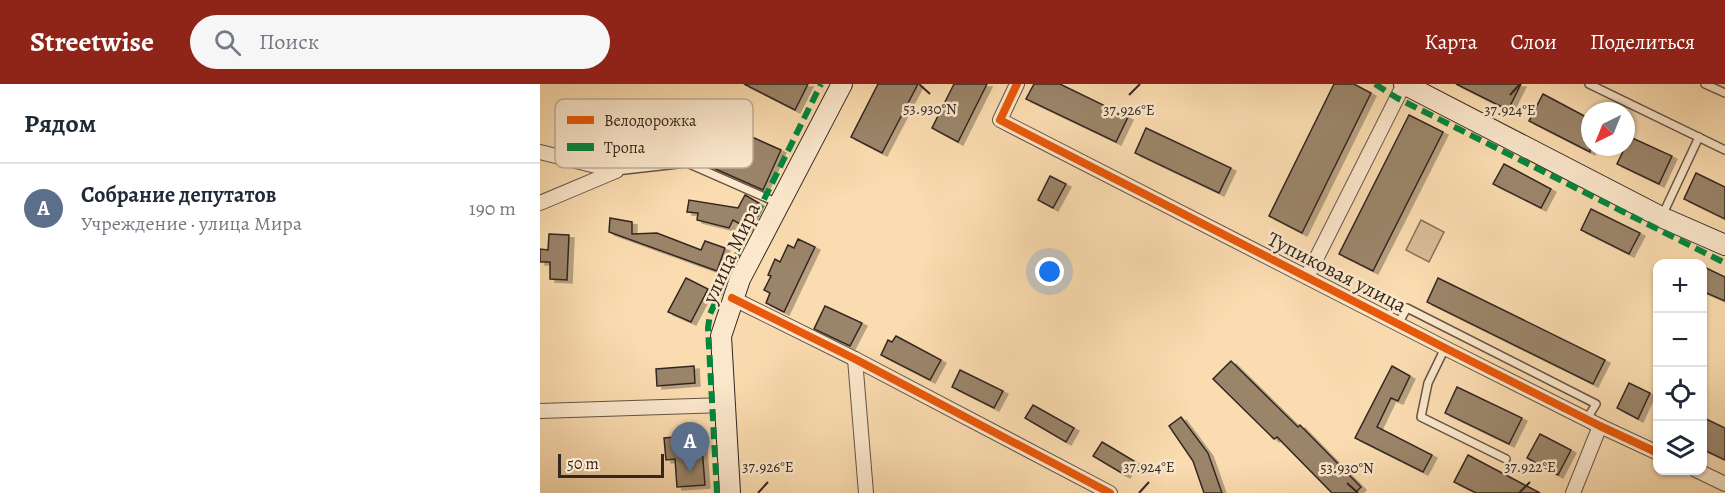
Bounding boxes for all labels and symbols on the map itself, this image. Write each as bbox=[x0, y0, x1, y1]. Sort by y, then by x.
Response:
legend bbox=[555, 99, 753, 168]
text: 53.930°N bbox=[903, 99, 957, 119]
text: 37.926°E bbox=[1103, 100, 1155, 120]
text: 37.924°E bbox=[1484, 100, 1536, 120]
north arrow bbox=[1581, 102, 1635, 156]
text: Велодорожка bbox=[604, 110, 697, 132]
text: Тропа bbox=[604, 137, 646, 159]
street label: улица Мира bbox=[695, 198, 767, 309]
street label: Тупиковая улица bbox=[1263, 225, 1412, 319]
your location bbox=[1035, 257, 1064, 286]
pin: A bbox=[670, 422, 710, 472]
scale bar bbox=[558, 451, 664, 478]
text: 37.926°E bbox=[742, 457, 794, 477]
text: 37.924°E bbox=[1123, 457, 1175, 477]
text: 37.922°E bbox=[1504, 457, 1556, 477]
text: 53.930°N bbox=[1320, 458, 1374, 478]

